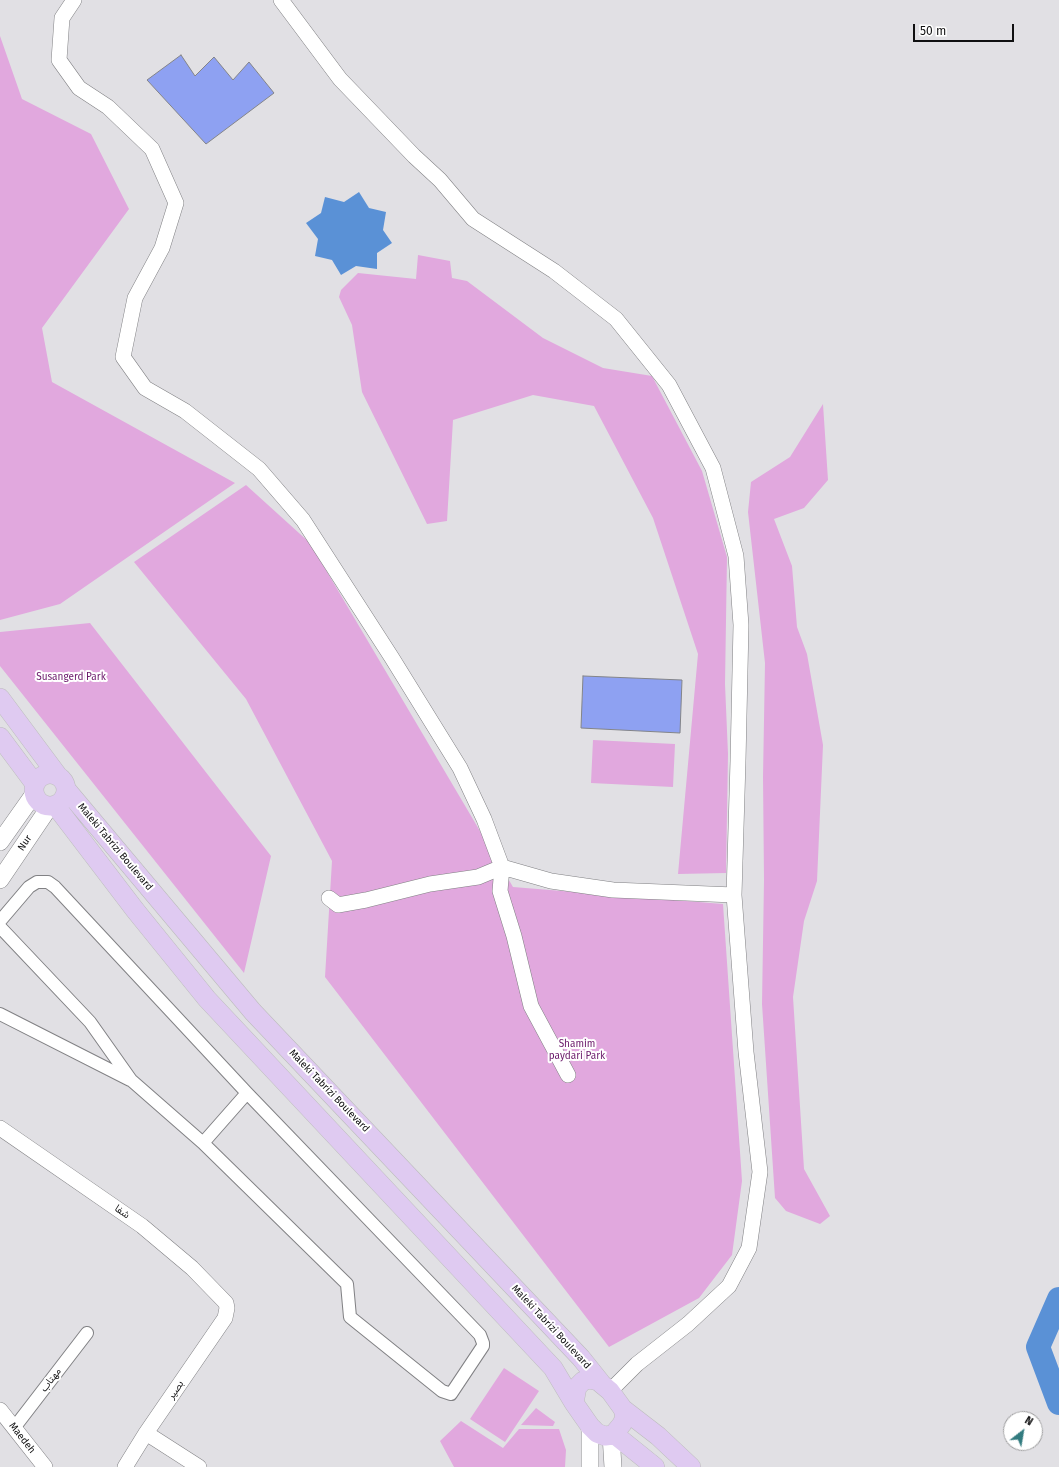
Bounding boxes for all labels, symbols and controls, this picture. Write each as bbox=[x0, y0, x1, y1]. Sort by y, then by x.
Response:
scale bar bbox=[915, 16, 1016, 42]
text: 50 m bbox=[920, 24, 946, 38]
park label: Susangerd Park bbox=[36, 671, 106, 683]
street label: Maleki Tabrizi Boulevard bbox=[75, 801, 155, 893]
street label: Nur bbox=[15, 833, 35, 853]
park label: Shamim paydari Park bbox=[549, 1038, 605, 1062]
street label: Maleki Tabrizi Boulevard bbox=[286, 1047, 372, 1135]
street label: شفا bbox=[112, 1203, 132, 1221]
street label: Maleki Tabrizi Boulevard bbox=[509, 1283, 593, 1371]
street label: مهتاب bbox=[38, 1366, 64, 1394]
street label: بصیر bbox=[165, 1378, 187, 1402]
north arrow bbox=[1003, 1411, 1043, 1451]
text: N bbox=[1022, 1414, 1035, 1429]
street label: Maedeh bbox=[6, 1420, 38, 1456]

